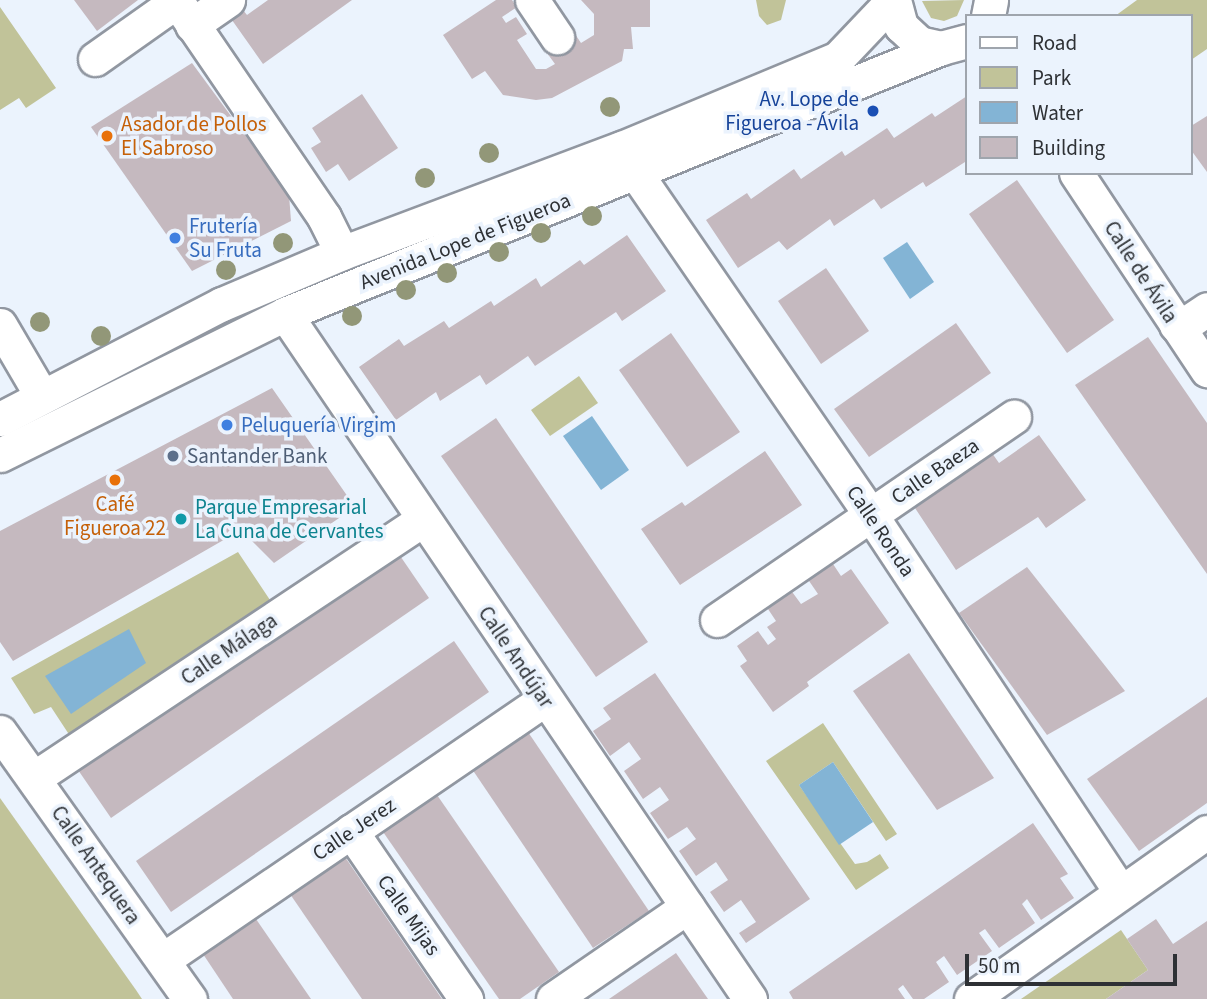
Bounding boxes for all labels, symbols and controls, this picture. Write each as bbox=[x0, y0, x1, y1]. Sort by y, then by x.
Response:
legend bbox=[965, 14, 1193, 175]
text: Road bbox=[1032, 28, 1077, 58]
text: Park bbox=[1032, 63, 1071, 93]
place label: Av. Lope de Figueroa - Ávila bbox=[725, 86, 859, 136]
text: Water bbox=[1032, 98, 1083, 128]
marker: Av. Lope de Figueroa - Ávila bbox=[865, 103, 881, 119]
place label: Asador de Pollos El Sabroso bbox=[121, 111, 267, 161]
marker: Asador de Pollos El Sabroso bbox=[99, 128, 115, 144]
text: Building bbox=[1032, 133, 1105, 163]
street label: Avenida Lope de Figueroa bbox=[356, 187, 574, 295]
place label: Frutería Su Fruta bbox=[189, 213, 262, 263]
street label: Calle de Ávila bbox=[1099, 216, 1183, 328]
marker: Frutería Su Fruta bbox=[167, 230, 183, 246]
place label: Peluquería Virgim bbox=[241, 412, 397, 438]
marker: Peluquería Virgim bbox=[219, 417, 235, 433]
street label: Calle Baeza bbox=[886, 433, 984, 509]
place label: Santander Bank bbox=[187, 443, 327, 469]
marker: Santander Bank bbox=[165, 448, 181, 464]
marker: Café Figueroa 22 bbox=[107, 472, 123, 488]
street label: Calle Ronda bbox=[841, 481, 921, 581]
place label: Café Figueroa 22 bbox=[64, 491, 166, 541]
place label: Parque Empresarial La Cuna de Cervantes bbox=[195, 494, 383, 544]
marker: Parque Empresarial La Cuna de Cervantes bbox=[173, 511, 189, 527]
street label: Calle Andújar bbox=[473, 601, 559, 713]
street label: Calle Málaga bbox=[176, 608, 282, 690]
street label: Calle Jerez bbox=[308, 792, 400, 866]
street label: Calle Antequera bbox=[46, 801, 146, 929]
street label: Calle Mijas bbox=[372, 870, 446, 960]
scale bar bbox=[969, 940, 1181, 984]
text: 50 m bbox=[978, 951, 1020, 981]

